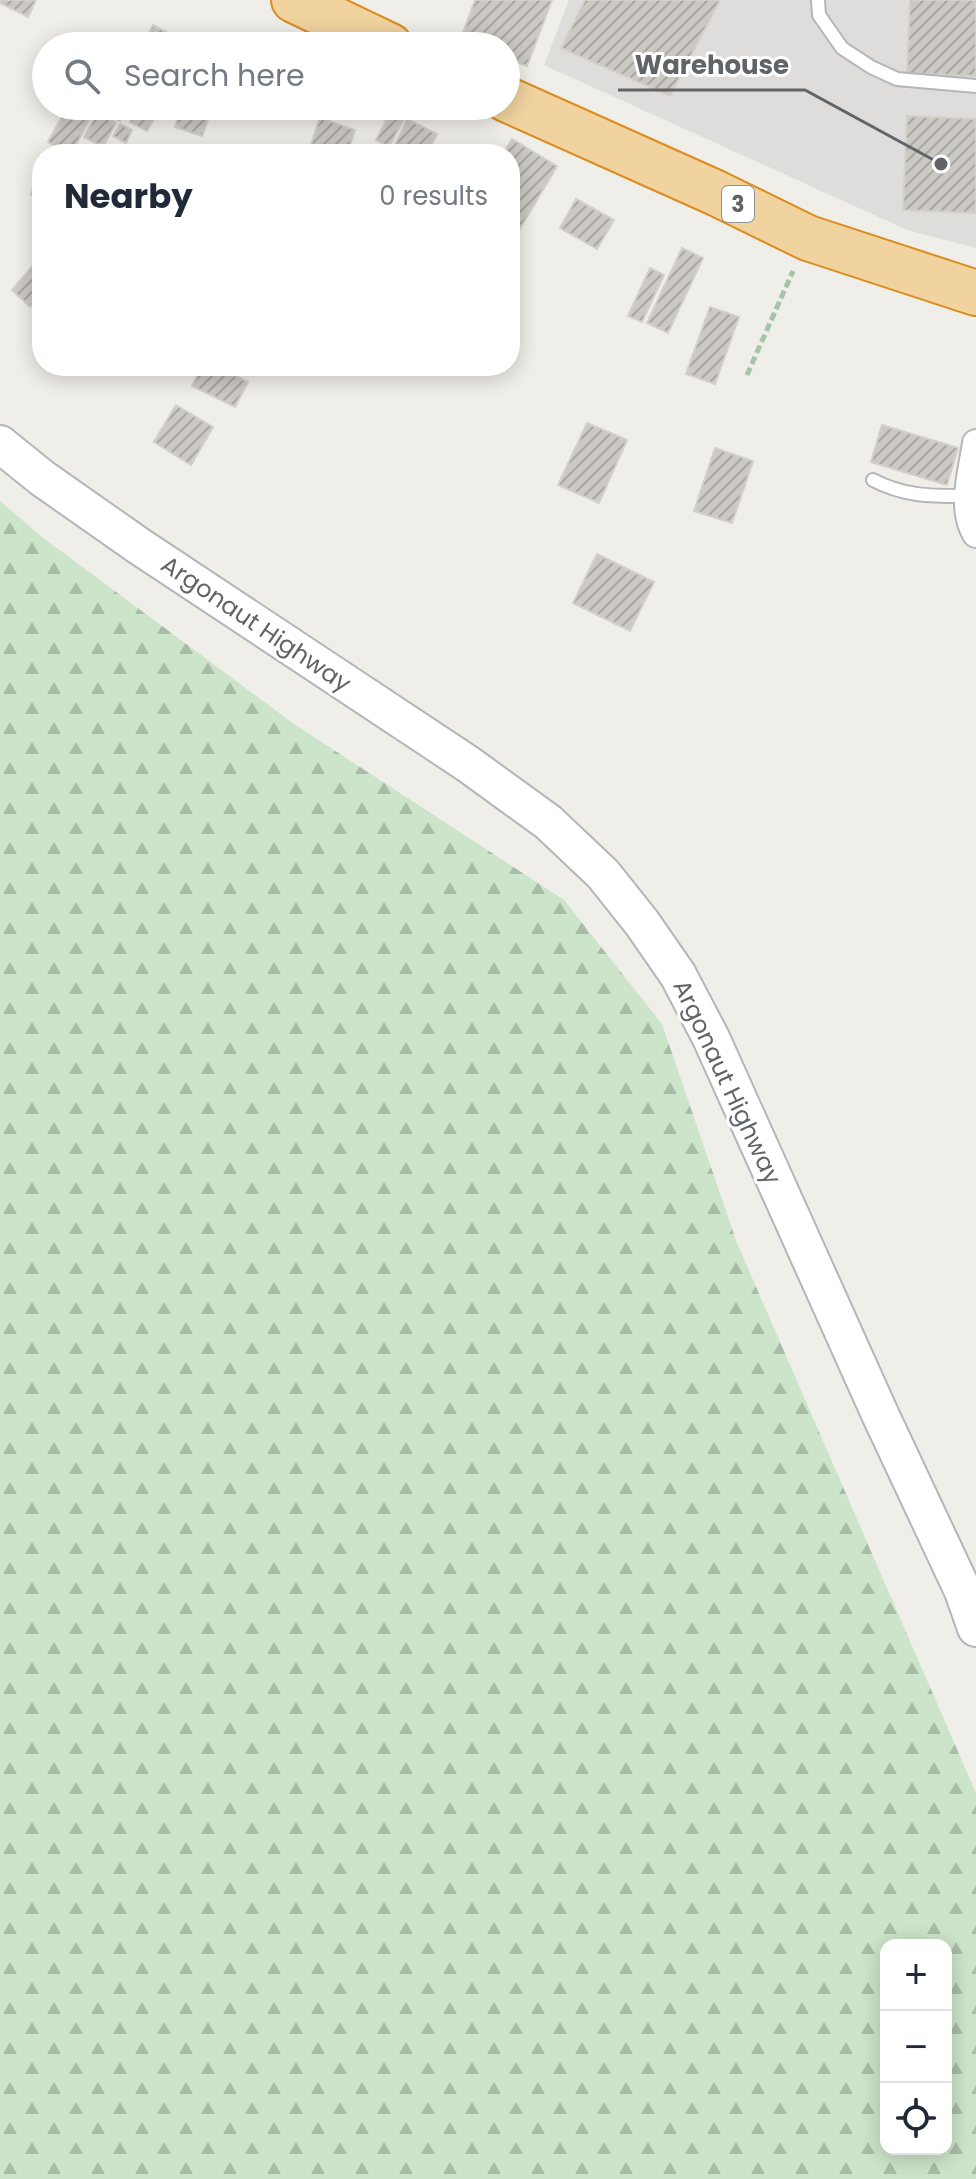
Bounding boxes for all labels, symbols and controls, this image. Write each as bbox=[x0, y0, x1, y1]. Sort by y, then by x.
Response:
search box bbox=[32, 32, 520, 120]
callout: Warehouse bbox=[618, 40, 805, 90]
text: Warehouse bbox=[635, 47, 789, 83]
icon: search bbox=[60, 54, 104, 98]
text: Search here bbox=[124, 54, 305, 97]
text: Nearby bbox=[64, 172, 193, 220]
text: 0 results bbox=[379, 178, 488, 214]
road number: 3 bbox=[722, 186, 754, 222]
street label: Argonaut Highway bbox=[155, 548, 358, 700]
street label: Argonaut Highway bbox=[666, 974, 790, 1190]
map controls bbox=[880, 1939, 952, 2155]
button: + bbox=[880, 1939, 952, 2011]
button: − bbox=[880, 2011, 952, 2083]
button: locate bbox=[880, 2083, 952, 2155]

